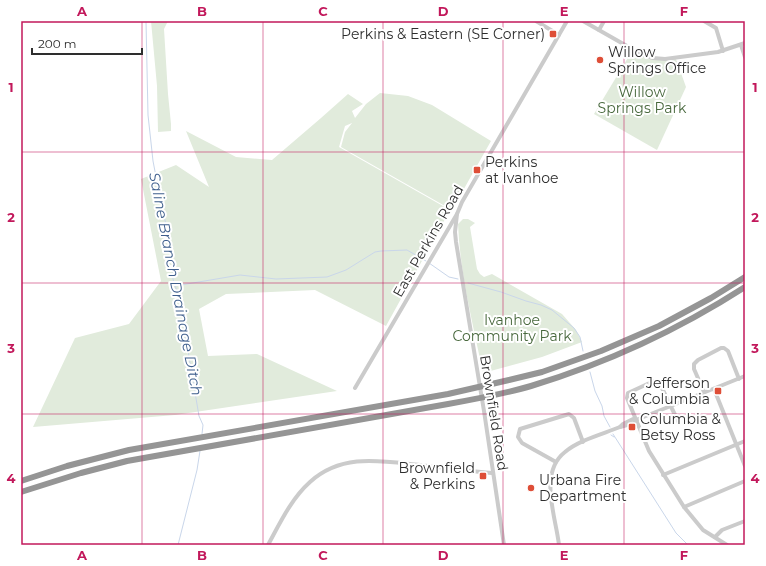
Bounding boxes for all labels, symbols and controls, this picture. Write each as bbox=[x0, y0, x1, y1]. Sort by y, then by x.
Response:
text: A bbox=[76, 3, 88, 19]
text: B bbox=[197, 3, 207, 19]
text: C bbox=[318, 3, 328, 19]
text: D bbox=[438, 3, 449, 19]
text: E bbox=[560, 3, 569, 19]
text: F bbox=[680, 3, 688, 19]
place label: Perkins & Eastern (SE Corner) bbox=[341, 25, 545, 43]
marker: Perkins & Eastern (SE Corner) bbox=[548, 29, 558, 39]
scale bar bbox=[32, 30, 142, 56]
text: 200 m bbox=[38, 36, 77, 51]
place label: Willow Springs Office bbox=[608, 43, 706, 77]
marker: Willow Springs Office bbox=[595, 55, 605, 65]
text: 1 bbox=[8, 79, 14, 95]
text: 1 bbox=[752, 79, 758, 95]
park label: Willow Springs Park bbox=[598, 83, 687, 117]
place label: Perkins at Ivanhoe bbox=[485, 153, 559, 187]
marker: Perkins at Ivanhoe bbox=[472, 165, 482, 175]
water label: Saline Branch Drainage Ditch bbox=[145, 171, 207, 397]
street label: East Perkins Road bbox=[389, 182, 467, 300]
text: 2 bbox=[7, 209, 15, 225]
text: 2 bbox=[751, 209, 759, 225]
park label: Ivanhoe Community Park bbox=[452, 311, 572, 345]
text: 3 bbox=[6, 340, 15, 356]
text: 3 bbox=[750, 340, 759, 356]
street label: Brownfield Road bbox=[476, 354, 512, 472]
place label: Jefferson & Columbia bbox=[629, 374, 710, 408]
marker: Jefferson & Columbia bbox=[713, 386, 723, 396]
place label: Columbia & Betsy Ross bbox=[640, 410, 722, 444]
marker: Columbia & Betsy Ross bbox=[627, 422, 637, 432]
place label: Brownfield & Perkins bbox=[398, 459, 475, 493]
text: 4 bbox=[7, 470, 16, 486]
text: 4 bbox=[751, 470, 760, 486]
marker: Brownfield & Perkins bbox=[478, 471, 488, 481]
place label: Urbana Fire Department bbox=[539, 471, 627, 505]
marker: Urbana Fire Department bbox=[526, 483, 536, 493]
text: A bbox=[76, 547, 88, 563]
text: B bbox=[197, 547, 207, 563]
text: C bbox=[318, 547, 328, 563]
text: D bbox=[438, 547, 449, 563]
text: E bbox=[560, 547, 569, 563]
text: F bbox=[680, 547, 688, 563]

